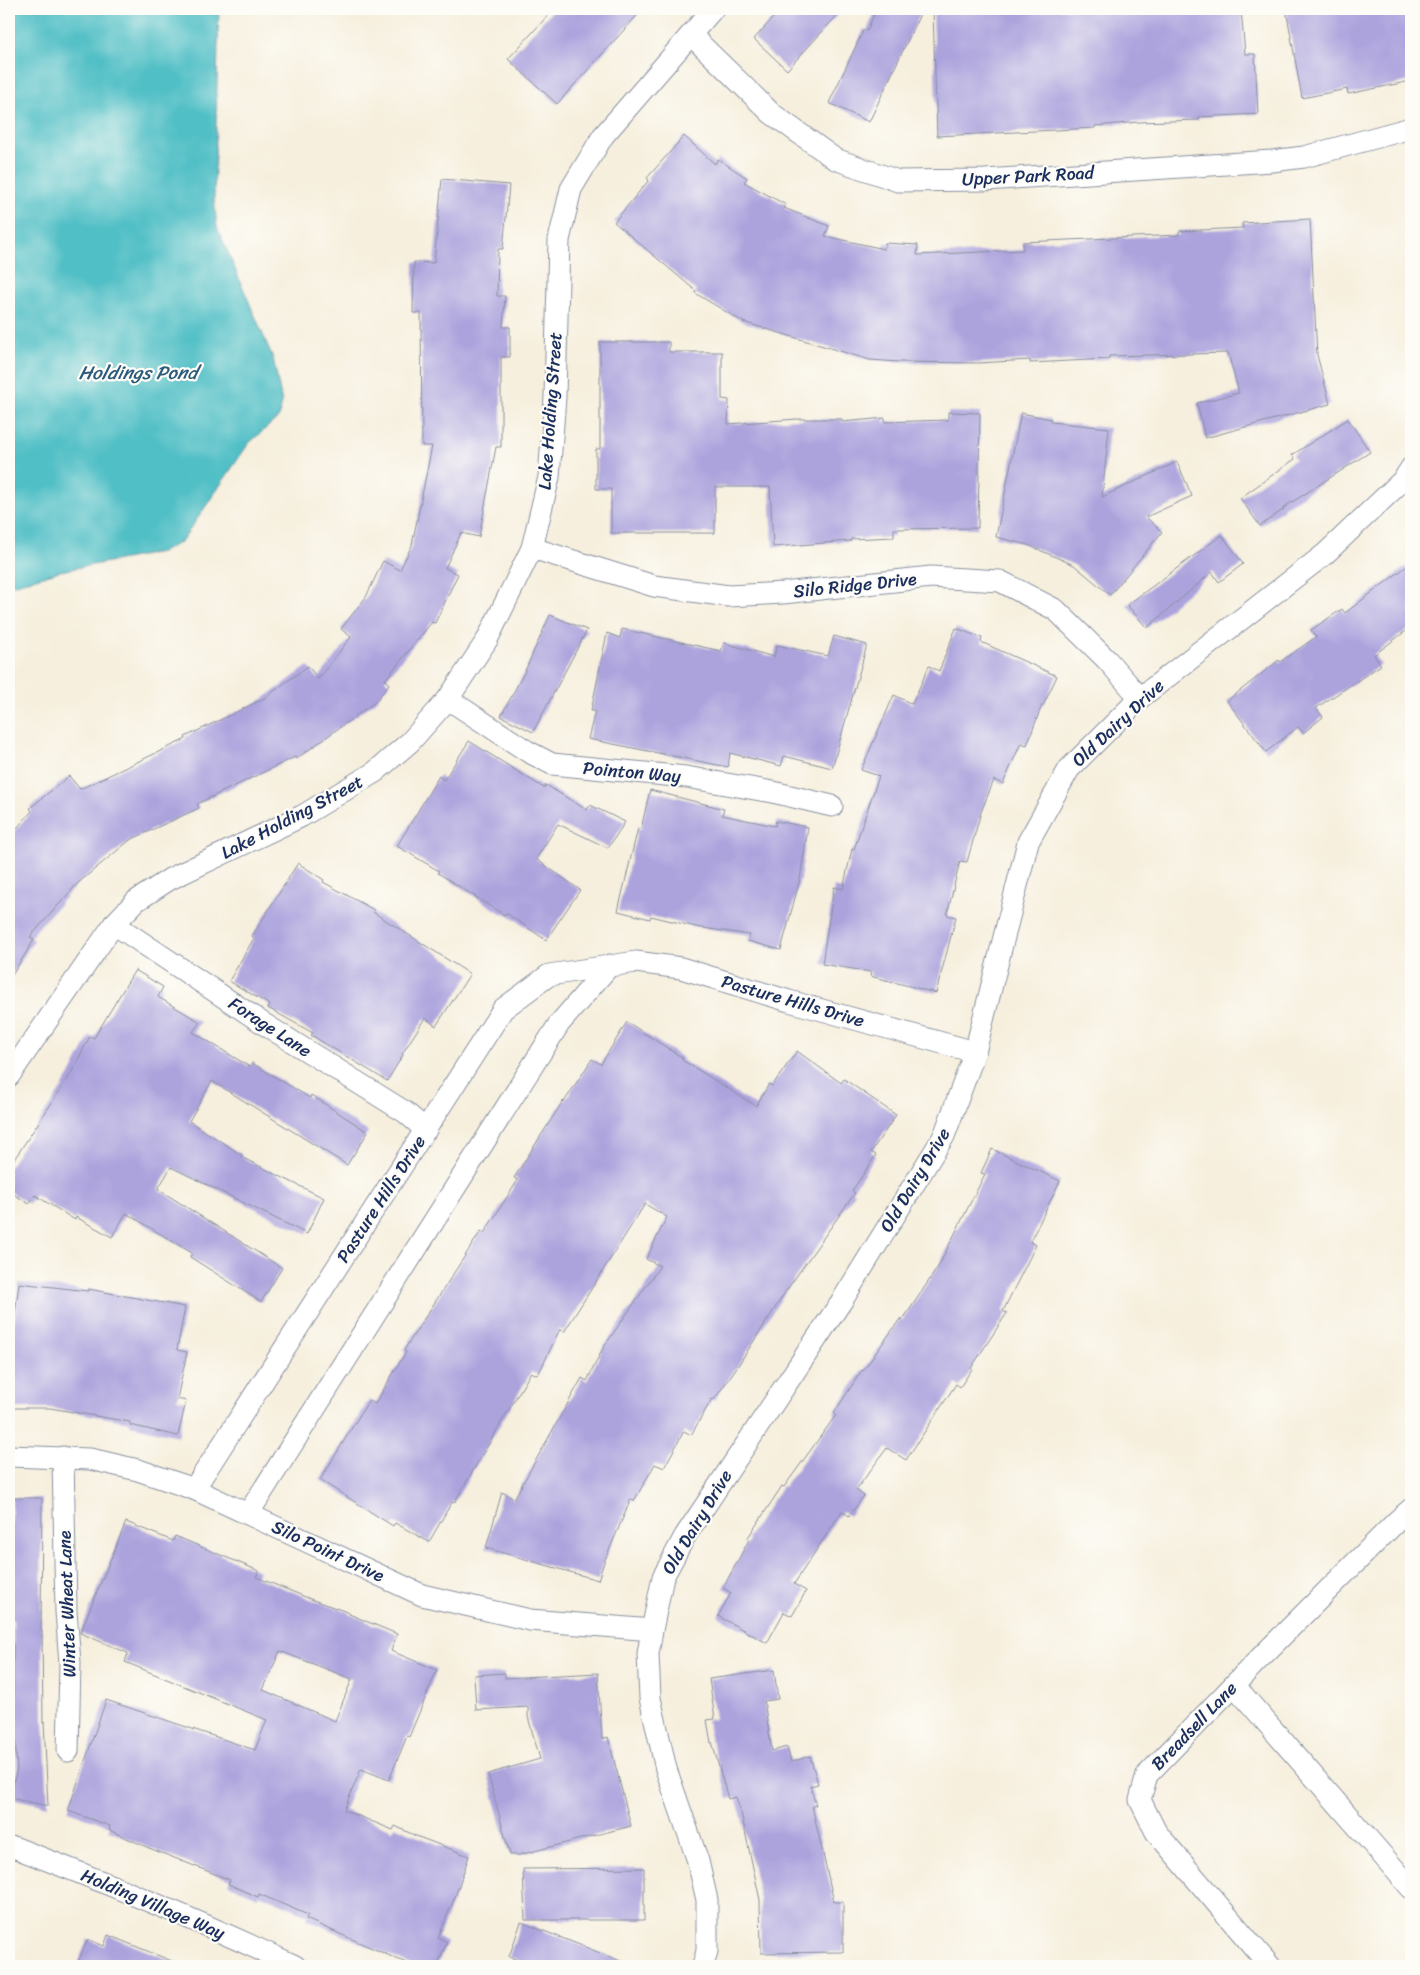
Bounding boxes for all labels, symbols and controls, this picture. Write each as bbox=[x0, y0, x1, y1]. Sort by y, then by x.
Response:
street label: Upper Park Road bbox=[961, 156, 1096, 195]
street label: Lake Holding Street bbox=[529, 331, 571, 491]
water label: Holdings Pond bbox=[79, 356, 202, 389]
street label: Silo Ridge Drive bbox=[792, 563, 919, 607]
street label: Old Dairy Drive bbox=[1064, 671, 1172, 775]
street label: Pointon Way bbox=[582, 752, 683, 792]
street label: Lake Holding Street bbox=[215, 766, 369, 868]
street label: Pasture Hills Drive bbox=[718, 965, 868, 1037]
street label: Forage Lane bbox=[222, 988, 318, 1066]
street label: Old Dairy Drive bbox=[871, 1121, 959, 1239]
street label: Pasture Hills Drive bbox=[327, 1129, 435, 1269]
street label: Old Dairy Drive bbox=[653, 1463, 741, 1581]
street label: Silo Point Drive bbox=[266, 1511, 390, 1591]
street label: Winter Wheat Lane bbox=[48, 1530, 86, 1678]
street label: Breadsell Lane bbox=[1143, 1674, 1245, 1778]
street label: Holding Village Way bbox=[76, 1859, 231, 1949]

